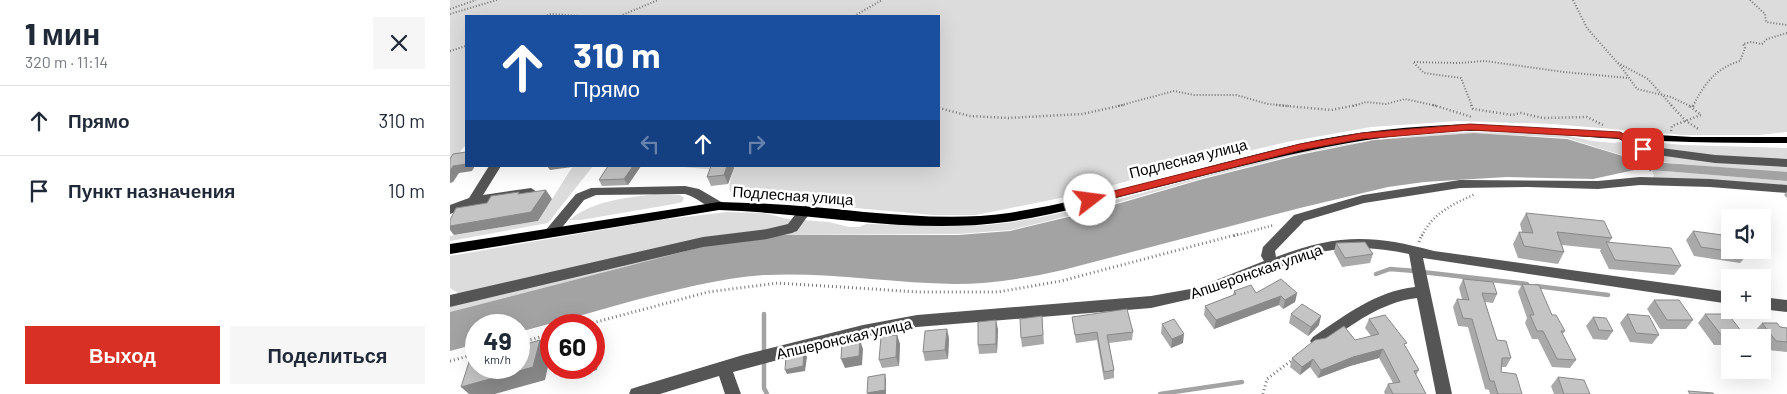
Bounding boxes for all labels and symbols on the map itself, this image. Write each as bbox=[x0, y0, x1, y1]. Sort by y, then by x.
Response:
pin bbox=[1622, 128, 1664, 170]
street label: Подлесная улица bbox=[1127, 134, 1250, 181]
position arrow bbox=[1063, 173, 1115, 225]
street label: Подлесная улица bbox=[732, 182, 855, 208]
street label: Апшеронская улица bbox=[1188, 240, 1325, 302]
street label: Апшеронская улица bbox=[774, 313, 914, 362]
speed limit sign: 60 bbox=[540, 314, 605, 379]

